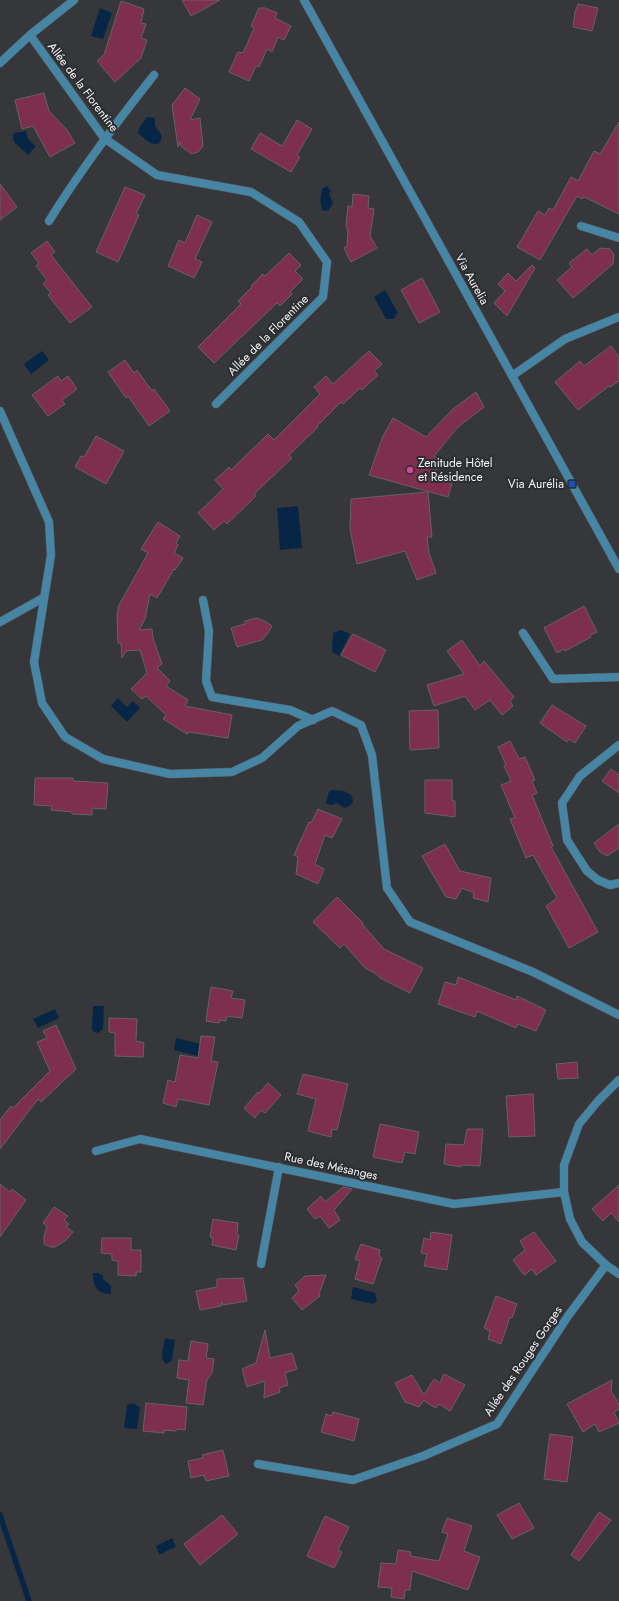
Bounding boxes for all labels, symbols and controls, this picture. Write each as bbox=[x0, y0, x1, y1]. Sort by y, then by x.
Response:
street label: Allée de la Florentine bbox=[43, 38, 123, 136]
street label: Via Aurelia bbox=[451, 250, 494, 308]
street label: Allée de la Florentine bbox=[223, 290, 313, 380]
place label: Zenitude Hôtel et Résidence bbox=[418, 454, 493, 486]
marker: Zenitude Hôtel et Résidence bbox=[405, 465, 415, 475]
place label: Via Aurélia bbox=[508, 475, 564, 493]
marker: Via Aurélia bbox=[567, 479, 577, 489]
street label: Rue des Mésanges bbox=[283, 1147, 379, 1185]
street label: Allée des Rouges Gorges bbox=[479, 1302, 567, 1420]

